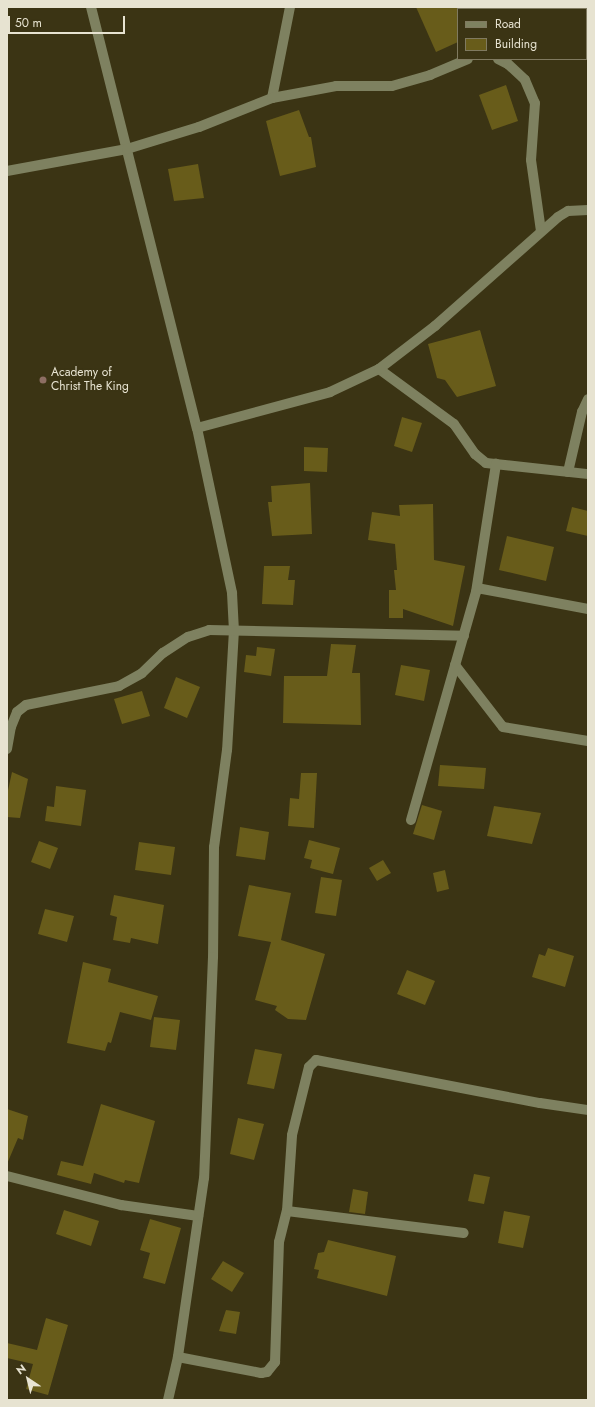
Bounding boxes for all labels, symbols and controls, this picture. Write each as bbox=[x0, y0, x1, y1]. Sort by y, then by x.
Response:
scale bar bbox=[10, 8, 127, 34]
legend bbox=[457, 8, 587, 60]
text: 50 m bbox=[15, 14, 42, 32]
text: Road bbox=[495, 15, 521, 33]
text: Building bbox=[495, 35, 537, 53]
place label: Academy of Christ The King bbox=[51, 366, 129, 394]
marker: Academy of Christ The King bbox=[38, 375, 48, 385]
north arrow bbox=[8, 1359, 48, 1399]
text: N bbox=[13, 1360, 29, 1378]

